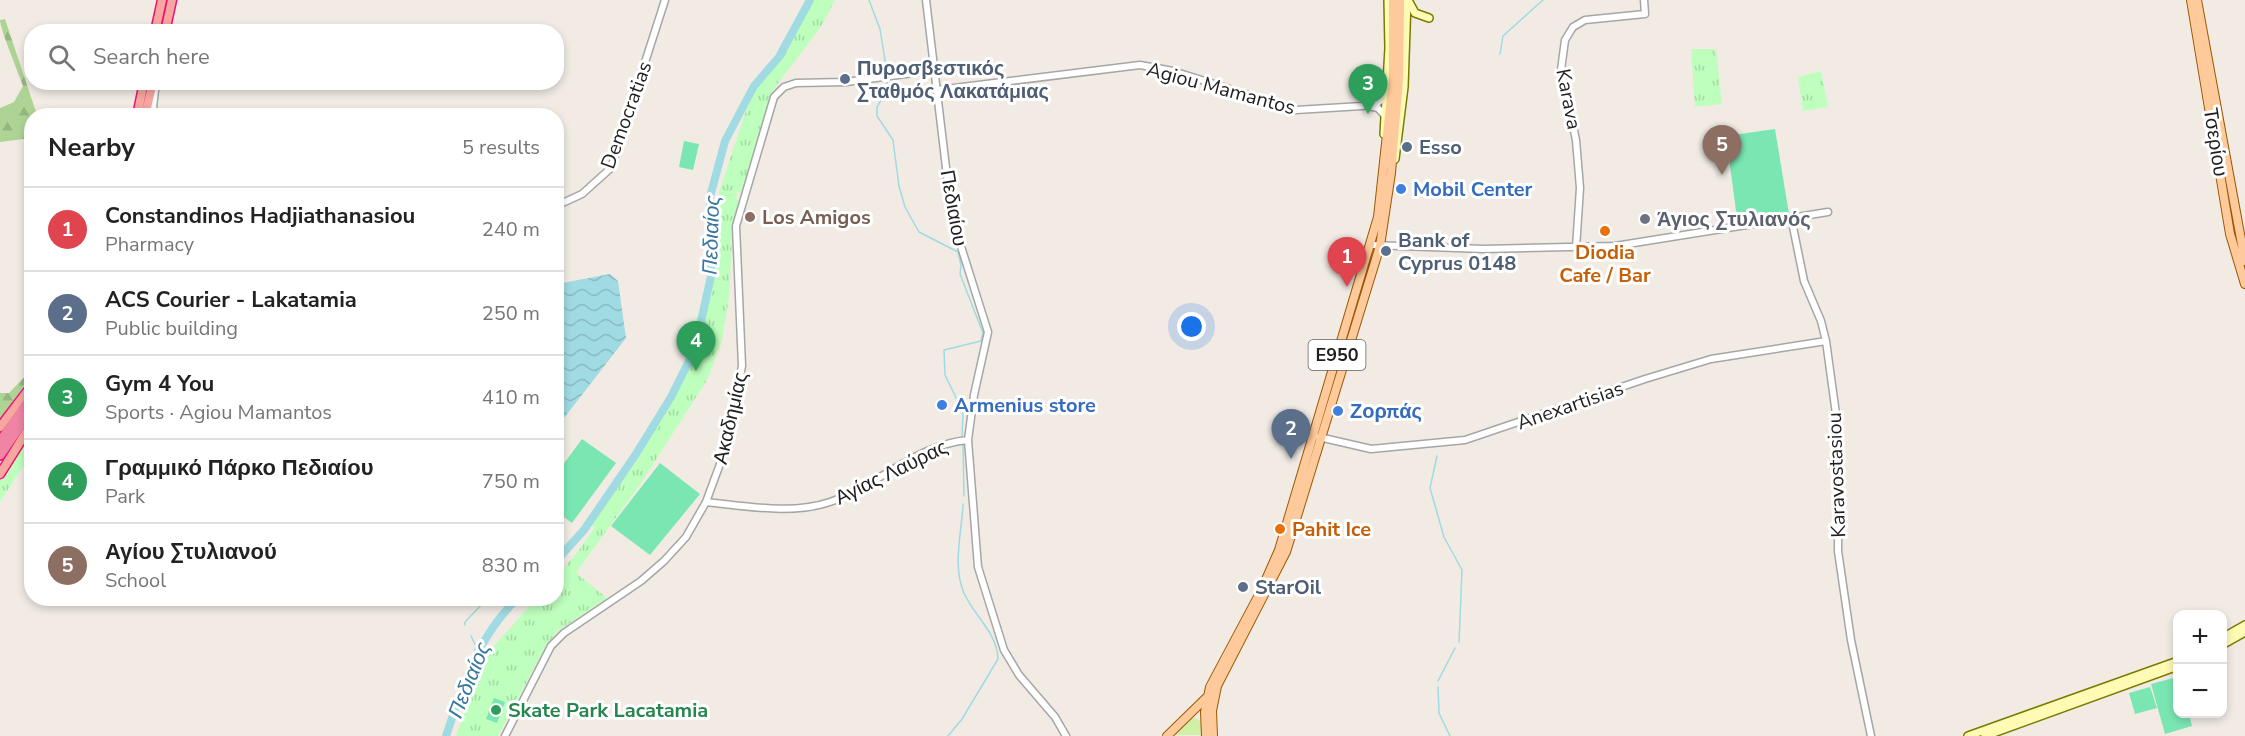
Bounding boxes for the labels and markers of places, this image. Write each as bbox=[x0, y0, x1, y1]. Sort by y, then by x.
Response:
place label: Πυροσβεστικός Σταθμός Λακατάμιας bbox=[857, 55, 1049, 105]
pin: 3 bbox=[1348, 64, 1388, 114]
marker: Πυροσβεστικός Σταθμός Λακατάμιας bbox=[838, 72, 852, 86]
pin: 5 bbox=[1702, 126, 1742, 175]
place label: Esso bbox=[1419, 134, 1462, 161]
marker: Esso bbox=[1400, 140, 1414, 154]
place label: Mobil Center bbox=[1413, 176, 1533, 203]
marker: Mobil Center bbox=[1394, 182, 1408, 196]
place label: Los Amigos bbox=[762, 204, 871, 231]
place label: Άγιος Στυλιανός bbox=[1657, 206, 1811, 233]
marker: Los Amigos bbox=[743, 210, 757, 224]
marker: Άγιος Στυλιανός bbox=[1638, 212, 1652, 226]
marker: Diodia Cafe / Bar bbox=[1598, 224, 1612, 238]
place label: Bank of Cyprus 0148 bbox=[1398, 227, 1516, 277]
pin: 1 bbox=[1328, 238, 1366, 287]
place label: Diodia Cafe / Bar bbox=[1559, 239, 1651, 289]
marker: Bank of Cyprus 0148 bbox=[1379, 244, 1393, 258]
pin: 4 bbox=[676, 322, 716, 371]
place label: Armenius store bbox=[954, 392, 1096, 419]
marker: Armenius store bbox=[935, 398, 949, 412]
place label: Ζορπάς bbox=[1350, 398, 1422, 425]
marker: Ζορπάς bbox=[1331, 404, 1345, 418]
pin: 2 bbox=[1272, 410, 1310, 459]
place label: Pahit Ice bbox=[1292, 516, 1371, 543]
marker: Pahit Ice bbox=[1273, 522, 1287, 536]
place label: StarOil bbox=[1255, 574, 1322, 601]
marker: StarOil bbox=[1236, 580, 1250, 594]
place label: Skate Park Lacatamia bbox=[508, 697, 708, 724]
marker: Skate Park Lacatamia bbox=[489, 703, 503, 717]

